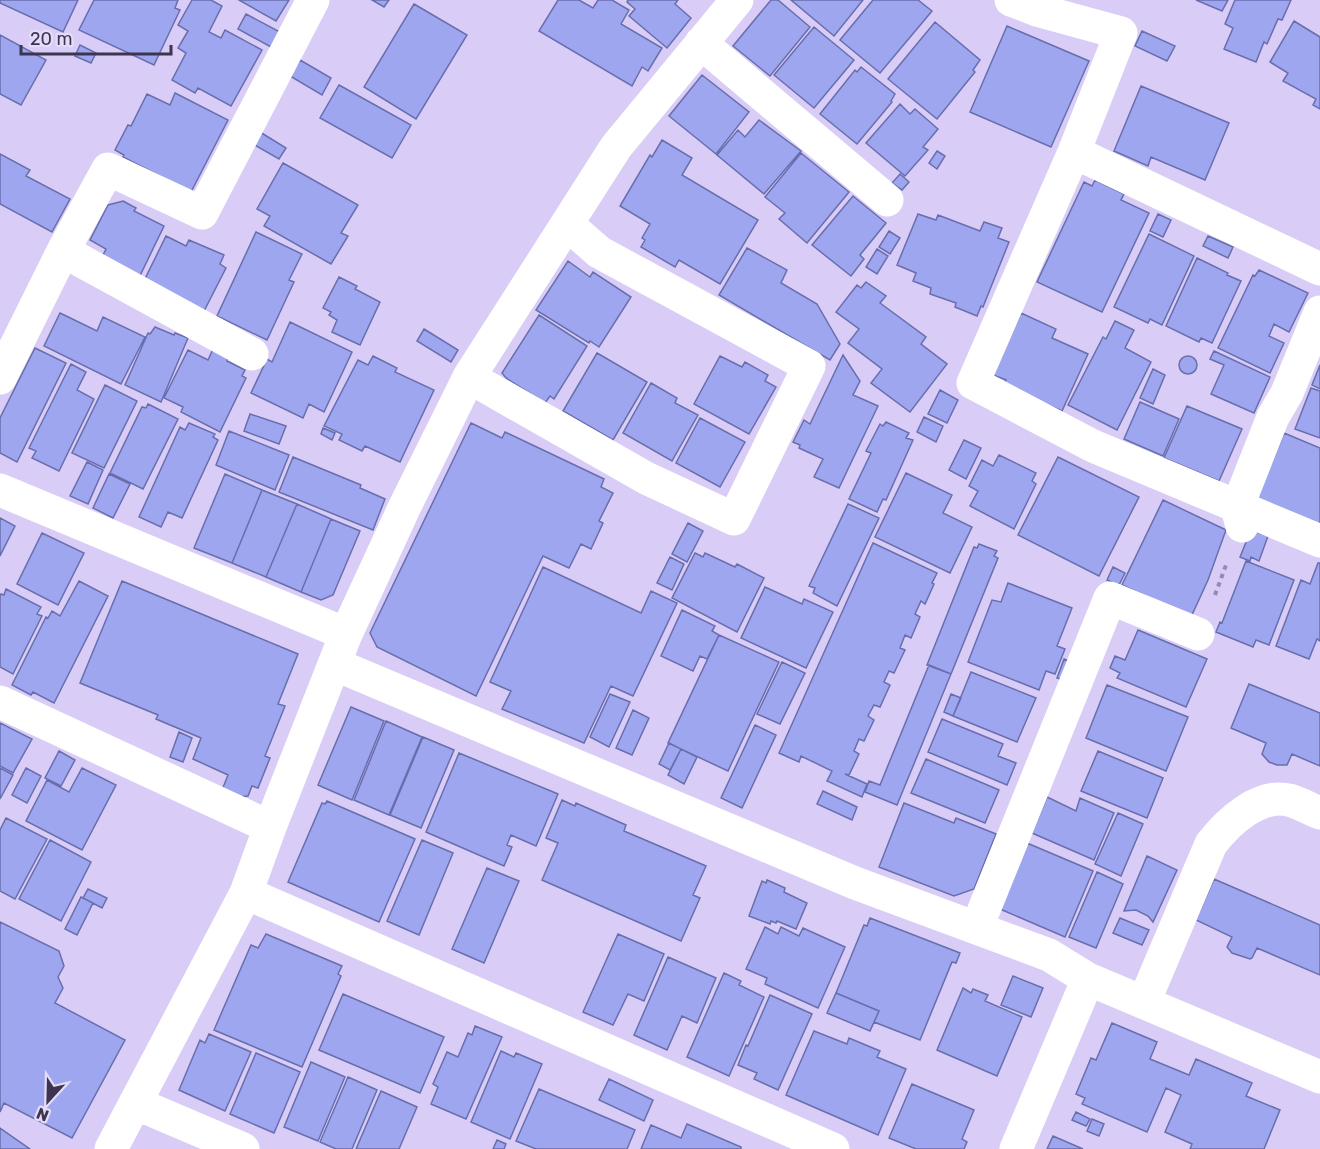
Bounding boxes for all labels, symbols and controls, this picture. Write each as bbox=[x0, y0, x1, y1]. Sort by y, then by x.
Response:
scale bar bbox=[21, 18, 171, 56]
text: 20 m bbox=[30, 28, 72, 50]
north arrow bbox=[18, 1071, 78, 1131]
text: N bbox=[34, 1103, 51, 1125]

